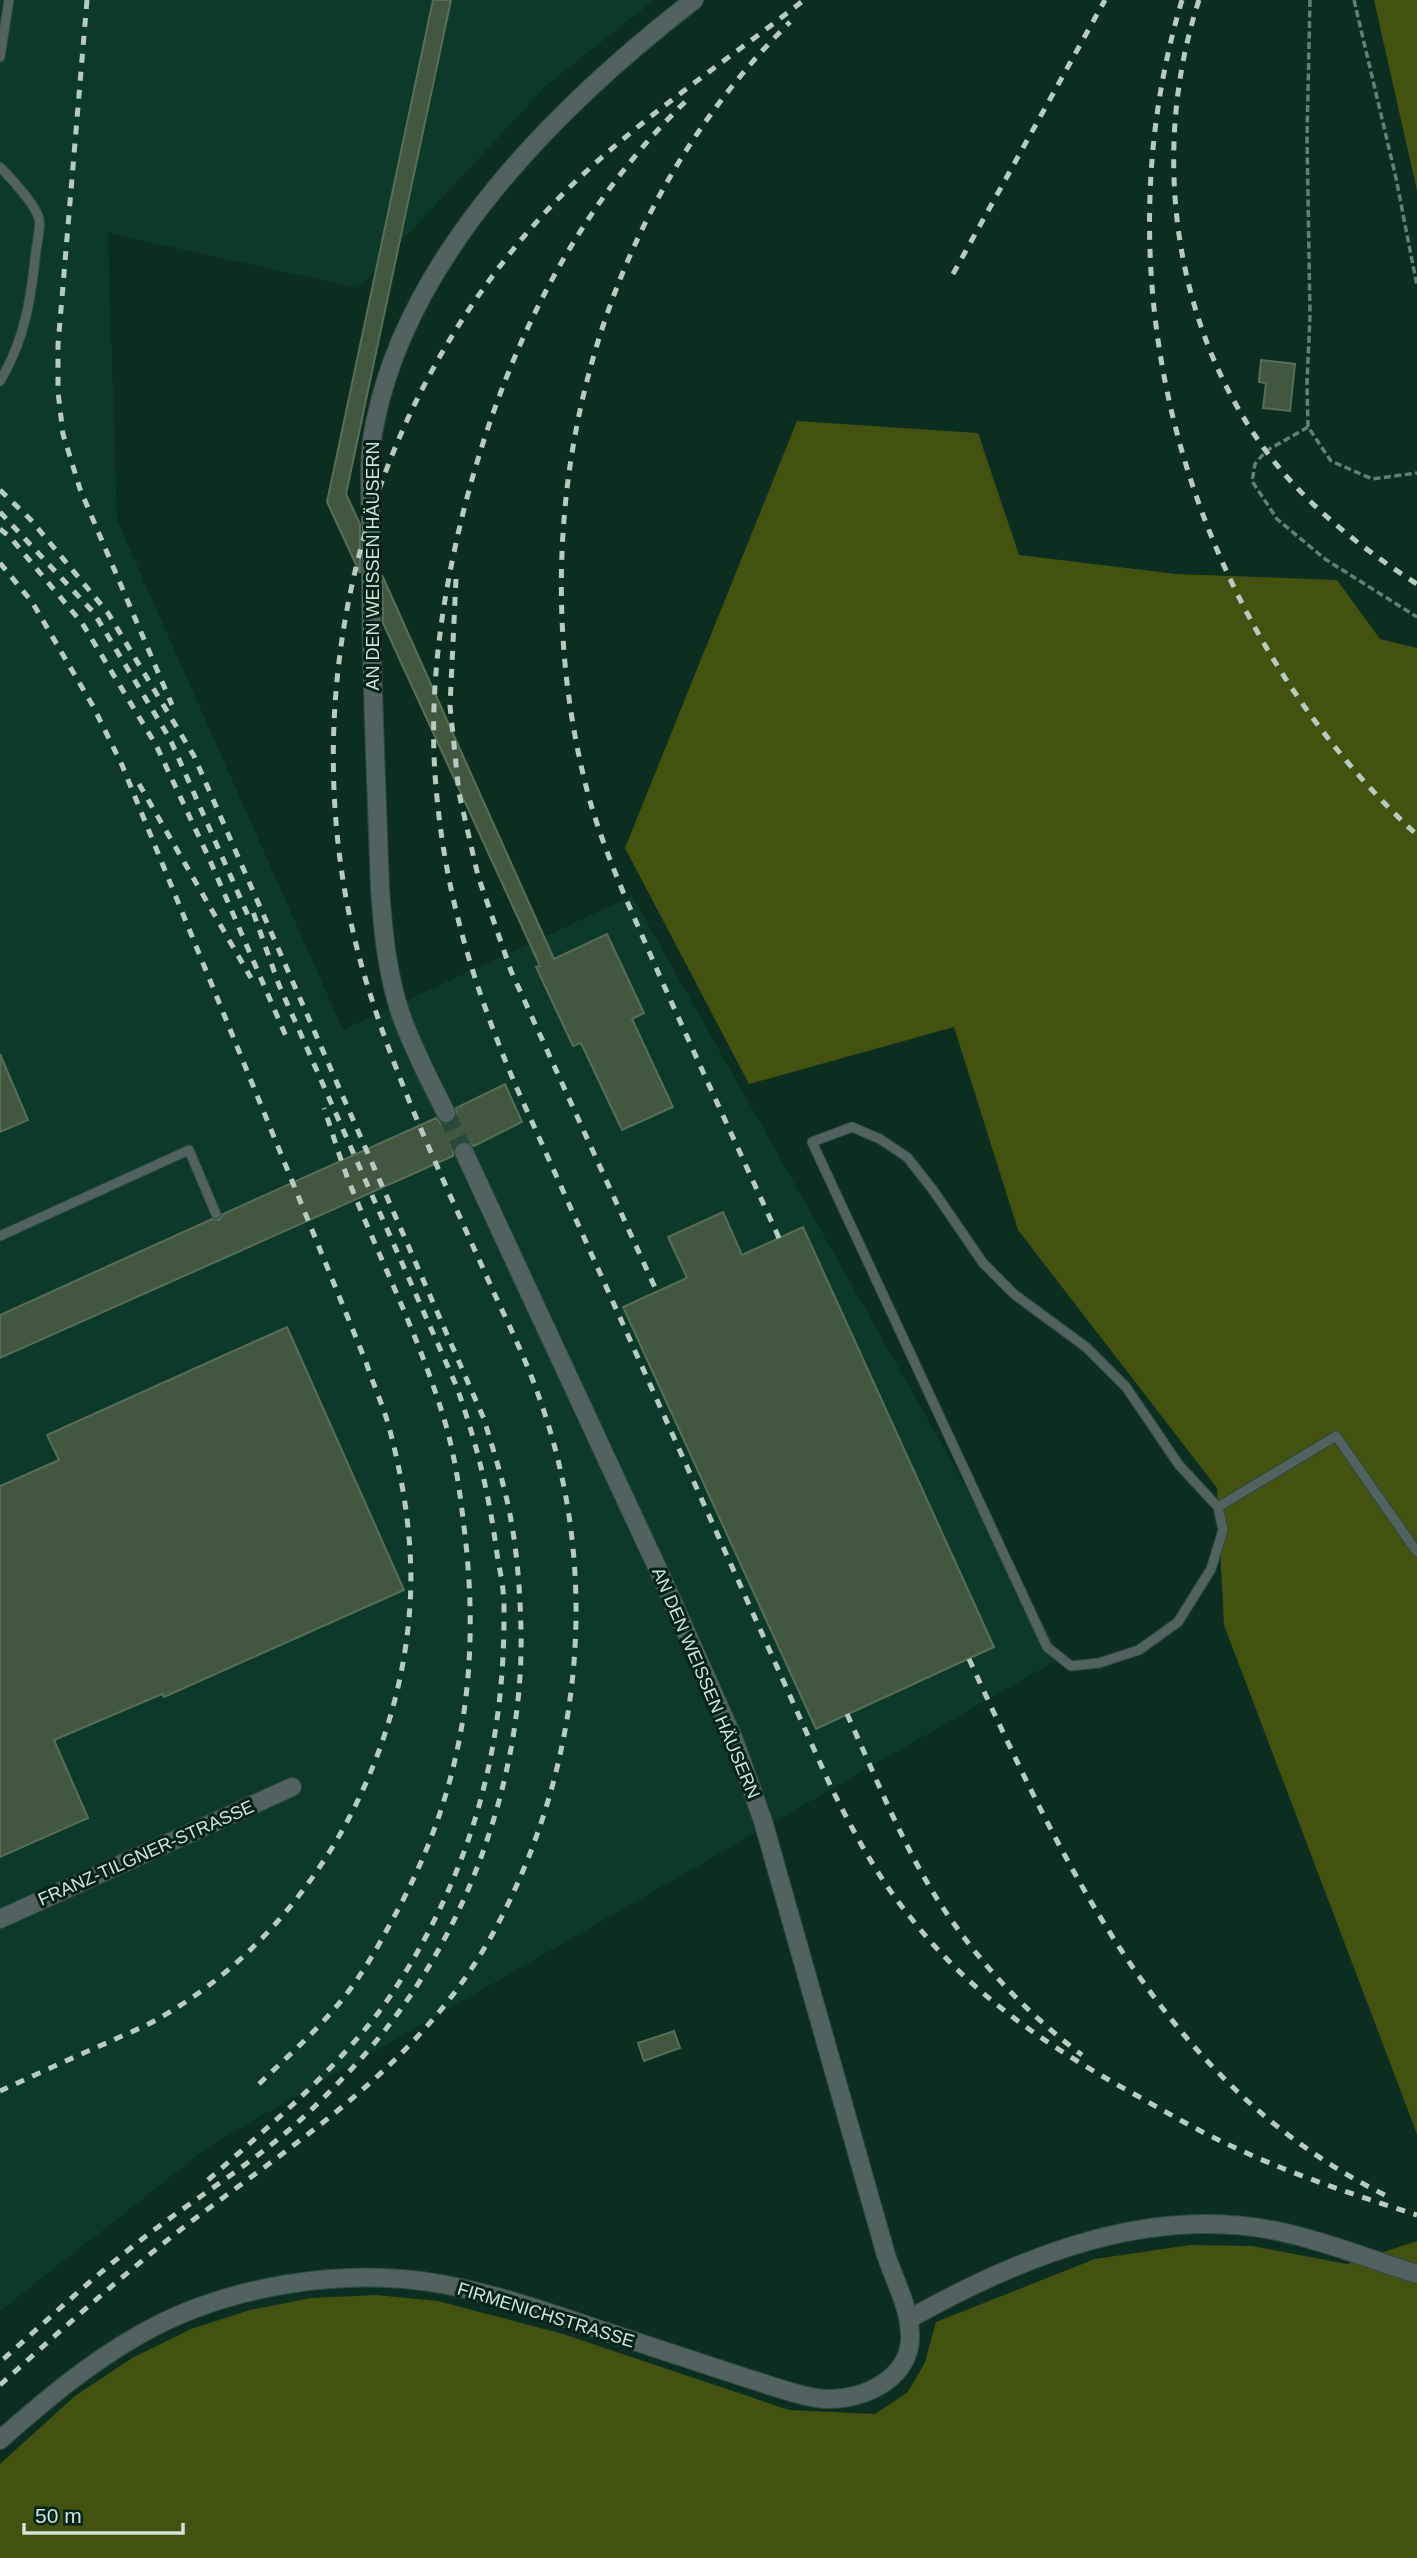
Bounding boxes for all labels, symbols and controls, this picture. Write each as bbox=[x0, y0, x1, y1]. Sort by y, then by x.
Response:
street label: AN DEN WEISSEN HÄUSERN bbox=[363, 441, 383, 691]
street label: AN DEN WEISSEN HÄUSERN bbox=[648, 1564, 764, 1802]
street label: FRANZ-TILGNER-STRASSE bbox=[35, 1796, 257, 1910]
street label: FIRMENICHSTRASSE bbox=[455, 2279, 637, 2351]
scale bar bbox=[24, 2492, 184, 2536]
text: 50 m bbox=[35, 2504, 82, 2527]

